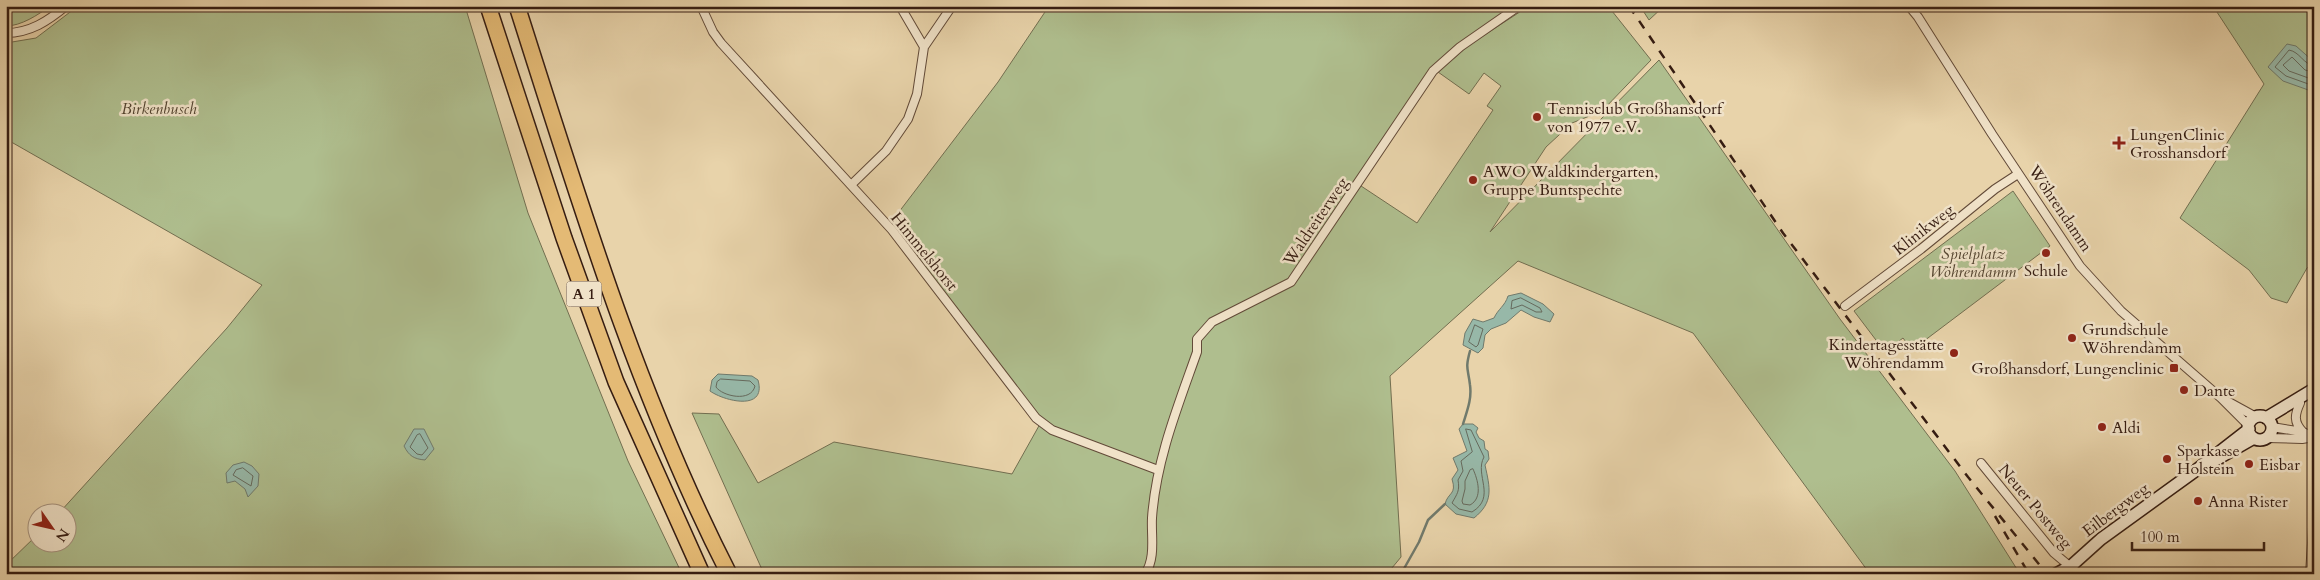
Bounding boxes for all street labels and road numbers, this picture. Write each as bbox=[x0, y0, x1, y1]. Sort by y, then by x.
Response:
street label: Wöhrendamm bbox=[2023, 160, 2097, 256]
street label: Waldreiterweg bbox=[1278, 173, 1353, 271]
street label: Klinikweg bbox=[1889, 199, 1959, 261]
street label: Himmelshorst bbox=[886, 208, 963, 296]
road number: A 1 bbox=[566, 282, 602, 306]
street label: Neuer Postweg bbox=[1993, 459, 2077, 554]
street label: Eilbergweg bbox=[2078, 477, 2153, 542]

